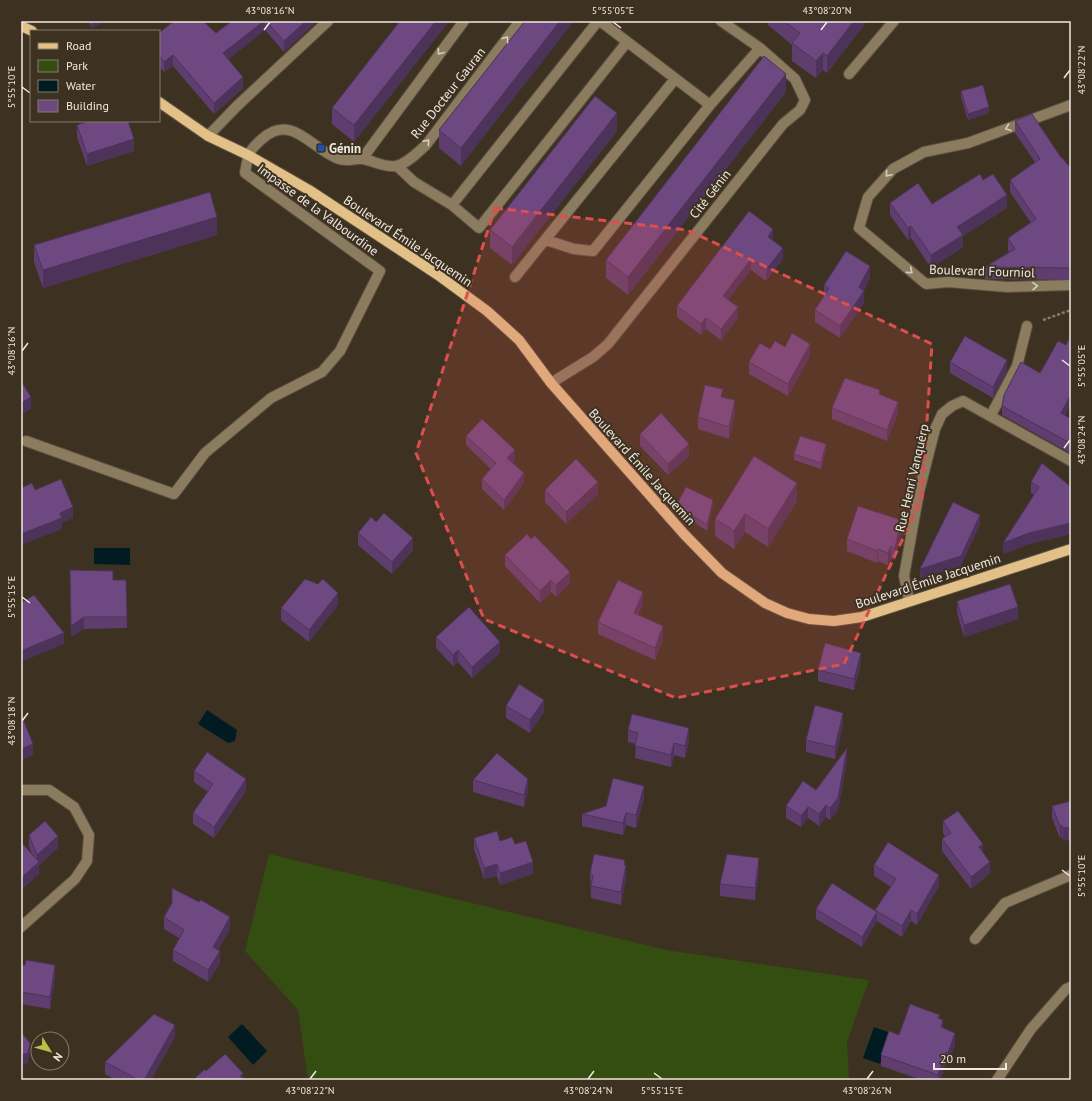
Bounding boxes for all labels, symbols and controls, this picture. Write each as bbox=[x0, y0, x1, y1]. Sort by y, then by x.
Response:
text: 43°08'16"N bbox=[245, 4, 295, 17]
text: 5°55'05"E bbox=[592, 4, 634, 17]
text: 43°08'20"N bbox=[802, 4, 852, 17]
legend bbox=[30, 30, 160, 122]
one-way arrow bbox=[502, 36, 509, 43]
text: Road bbox=[66, 38, 91, 53]
street label: Rue Docteur Gauran bbox=[407, 44, 489, 142]
text: 43°08'22"N bbox=[1075, 45, 1088, 95]
one-way arrow bbox=[438, 48, 445, 55]
text: Park bbox=[66, 58, 88, 73]
text: 5°55'10"E bbox=[5, 66, 18, 108]
text: Water bbox=[66, 78, 96, 93]
text: Building bbox=[66, 98, 109, 113]
one-way arrow bbox=[1005, 124, 1012, 132]
one-way arrow bbox=[423, 139, 430, 147]
place label: Génin bbox=[329, 140, 361, 157]
marker: Génin bbox=[316, 143, 326, 153]
street label: Impasse de la Valbourdine bbox=[254, 160, 382, 260]
street label: Cité Génin bbox=[686, 166, 734, 222]
one-way arrow bbox=[886, 169, 893, 176]
street label: Boulevard Émile Jacquemin bbox=[340, 192, 476, 290]
street label: Boulevard Fourniol bbox=[929, 261, 1035, 281]
one-way arrow bbox=[906, 267, 913, 274]
one-way arrow bbox=[1032, 282, 1038, 290]
text: 43°08'16"N bbox=[5, 326, 18, 376]
text: 5°55'05"E bbox=[1075, 345, 1088, 387]
street label: Boulevard Émile Jacquemin bbox=[585, 405, 699, 529]
text: 43°08'24"N bbox=[1075, 415, 1088, 465]
street label: Rue Henri Vanquèrp bbox=[891, 422, 933, 534]
street label: Boulevard Émile Jacquemin bbox=[853, 549, 1003, 613]
text: 5°55'15"E bbox=[5, 576, 18, 618]
text: 43°08'18"N bbox=[5, 696, 18, 746]
text: 5°55'10"E bbox=[1075, 855, 1088, 897]
north arrow bbox=[30, 1031, 70, 1071]
scale bar bbox=[934, 1045, 1006, 1071]
text: N bbox=[50, 1050, 66, 1064]
text: 20 m bbox=[940, 1051, 966, 1066]
text: 43°08'22"N bbox=[285, 1084, 335, 1097]
text: 43°08'24"N bbox=[563, 1084, 613, 1097]
text: 5°55'15"E bbox=[641, 1084, 683, 1097]
text: 43°08'26"N bbox=[842, 1084, 892, 1097]

